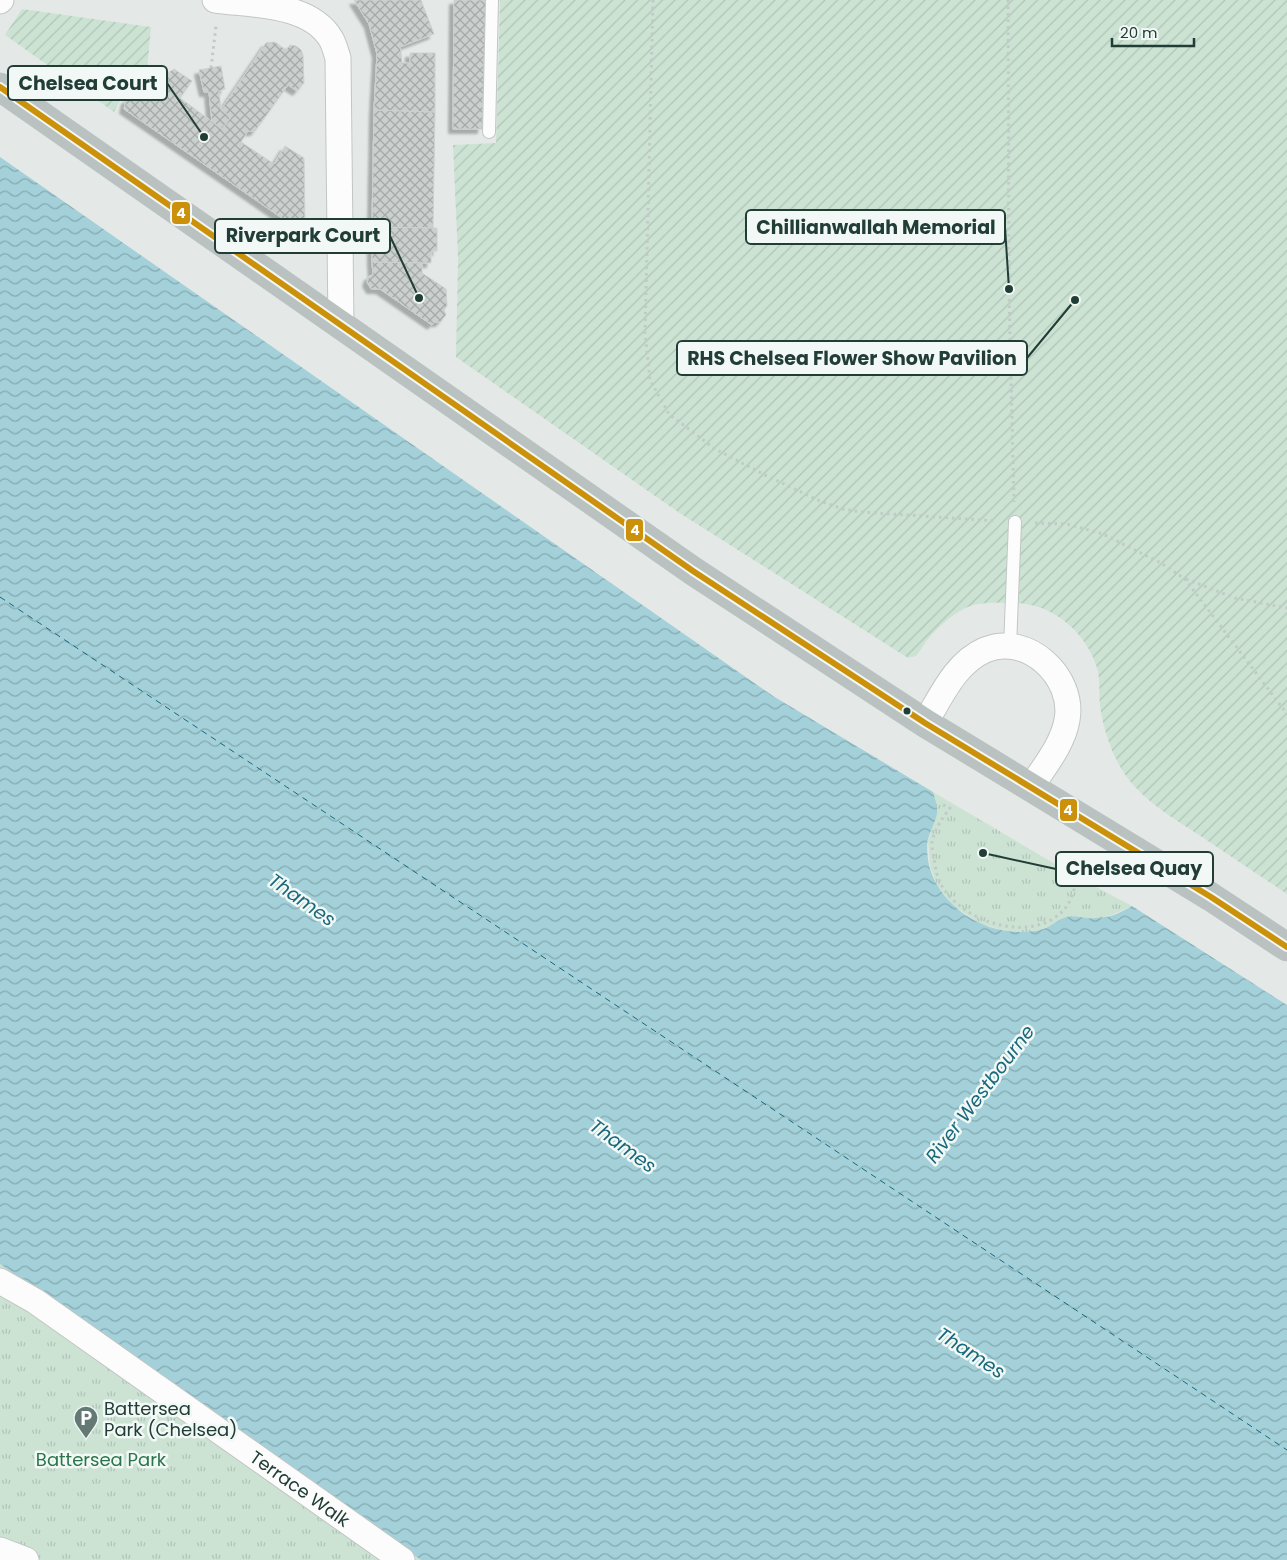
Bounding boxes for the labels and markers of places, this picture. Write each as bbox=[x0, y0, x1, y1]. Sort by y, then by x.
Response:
callout: Chelsea Court bbox=[8, 66, 167, 100]
callout: Chillianwallah Memorial bbox=[746, 210, 1005, 244]
callout: Riverpark Court bbox=[215, 219, 390, 253]
callout: RHS Chelsea Flower Show Pavilion bbox=[677, 341, 1027, 375]
unlabelled marker bbox=[902, 706, 912, 716]
callout: Chelsea Quay bbox=[1056, 852, 1213, 886]
place label: Battersea Park (Chelsea) bbox=[104, 1396, 237, 1442]
parking icon: Battersea Park (Chelsea) bbox=[73, 1405, 99, 1439]

